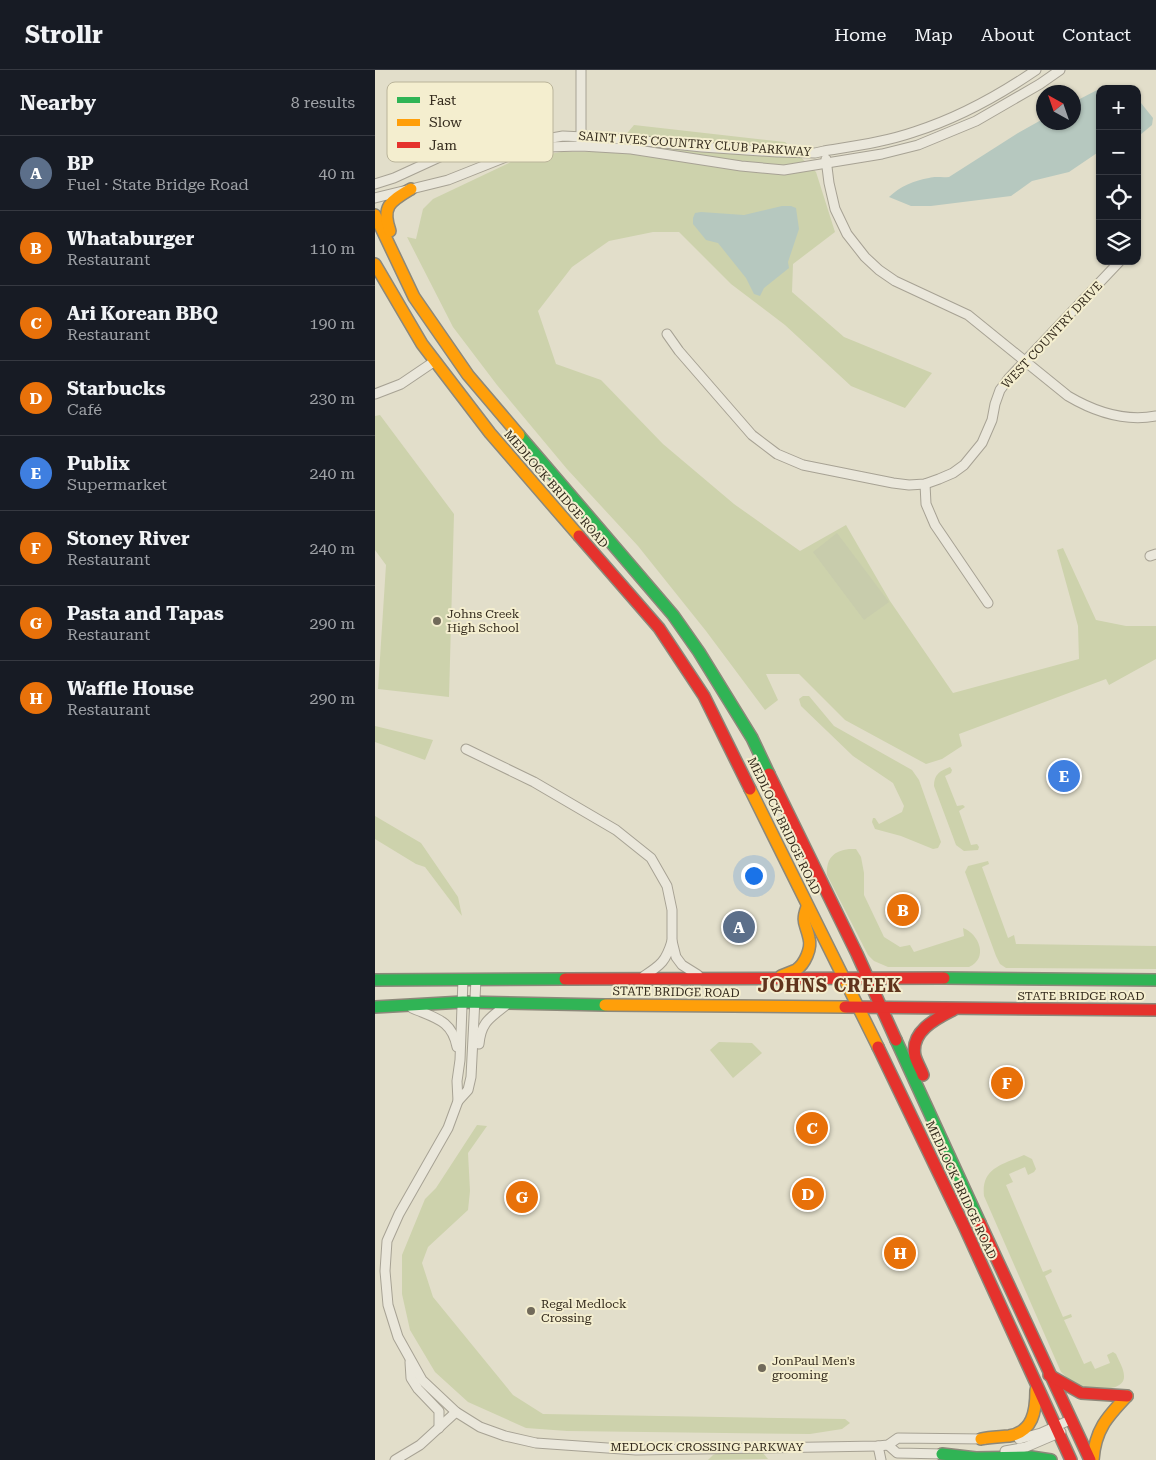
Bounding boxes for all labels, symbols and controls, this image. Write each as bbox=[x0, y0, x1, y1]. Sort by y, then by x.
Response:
text: Strollr bbox=[25, 21, 103, 49]
text: Home bbox=[834, 24, 886, 45]
text: Map bbox=[914, 24, 953, 45]
text: About bbox=[981, 24, 1034, 45]
text: Contact bbox=[1062, 24, 1131, 45]
legend bbox=[387, 82, 553, 162]
north arrow bbox=[1036, 85, 1081, 130]
map controls bbox=[1096, 85, 1141, 265]
button: + bbox=[1096, 85, 1141, 130]
text: Nearby bbox=[20, 91, 96, 115]
text: Fast bbox=[429, 92, 456, 108]
text: 8 results bbox=[291, 93, 355, 112]
text: Slow bbox=[429, 114, 462, 130]
street label: SAINT IVES COUNTRY CLUB PARKWAY bbox=[578, 129, 813, 159]
button: − bbox=[1096, 130, 1141, 175]
text: Jam bbox=[429, 137, 457, 153]
text: BP bbox=[67, 152, 94, 175]
text: A bbox=[30, 164, 42, 183]
text: 40 m bbox=[318, 164, 355, 183]
text: Fuel · State Bridge Road bbox=[67, 175, 249, 194]
button: locate bbox=[1096, 175, 1141, 220]
button: layers bbox=[1096, 220, 1141, 265]
text: Whataburger bbox=[67, 227, 194, 250]
text: B bbox=[30, 239, 42, 258]
text: 110 m bbox=[309, 239, 355, 258]
text: Restaurant bbox=[67, 250, 150, 269]
street label: WEST COUNTRY DRIVE bbox=[999, 279, 1105, 391]
text: Ari Korean BBQ bbox=[67, 302, 218, 325]
text: C bbox=[30, 314, 42, 333]
text: 190 m bbox=[309, 314, 355, 333]
text: Restaurant bbox=[67, 325, 150, 344]
text: Starbucks bbox=[67, 377, 166, 400]
text: D bbox=[30, 389, 42, 408]
text: 230 m bbox=[309, 389, 355, 408]
text: Café bbox=[67, 400, 102, 419]
street label: MEDLOCK BRIDGE ROAD bbox=[501, 427, 611, 551]
text: Publix bbox=[67, 452, 130, 475]
text: E bbox=[31, 464, 41, 483]
text: 240 m bbox=[309, 464, 355, 483]
text: Supermarket bbox=[67, 475, 167, 494]
text: Stoney River bbox=[67, 527, 190, 550]
text: F bbox=[31, 539, 41, 558]
text: 240 m bbox=[309, 539, 355, 558]
text: Restaurant bbox=[67, 550, 150, 569]
text: Pasta and Tapas bbox=[67, 602, 224, 625]
place label: Johns Creek High School bbox=[447, 607, 520, 635]
text: G bbox=[30, 614, 42, 633]
text: 290 m bbox=[309, 614, 355, 633]
marker: Johns Creek High School bbox=[431, 615, 443, 627]
text: Restaurant bbox=[67, 625, 150, 644]
text: Waffle House bbox=[67, 677, 194, 700]
text: H bbox=[29, 689, 43, 708]
text: 290 m bbox=[309, 689, 355, 708]
text: Restaurant bbox=[67, 700, 150, 719]
street label: MEDLOCK BRIDGE ROAD bbox=[745, 755, 823, 897]
pin: E bbox=[1048, 757, 1080, 795]
your location bbox=[741, 863, 767, 889]
pin: B bbox=[887, 891, 919, 929]
pin: A bbox=[723, 908, 755, 946]
district label: JOHNS CREEK bbox=[758, 975, 902, 996]
street label: STATE BRIDGE ROAD bbox=[612, 984, 740, 1000]
street label: STATE BRIDGE ROAD bbox=[1017, 989, 1145, 1003]
pin: F bbox=[991, 1064, 1023, 1102]
pin: C bbox=[796, 1109, 828, 1147]
street label: MEDLOCK BRIDGE ROAD bbox=[923, 1119, 999, 1261]
pin: D bbox=[792, 1175, 824, 1213]
pin: G bbox=[506, 1178, 538, 1216]
pin: H bbox=[884, 1234, 916, 1272]
place label: Regal Medlock Crossing bbox=[541, 1297, 627, 1325]
marker: Regal Medlock Crossing bbox=[525, 1305, 537, 1317]
place label: JonPaul Men's grooming bbox=[772, 1354, 855, 1382]
marker: JonPaul Men's grooming bbox=[756, 1362, 768, 1374]
street label: MEDLOCK CROSSING PARKWAY bbox=[610, 1440, 805, 1454]

